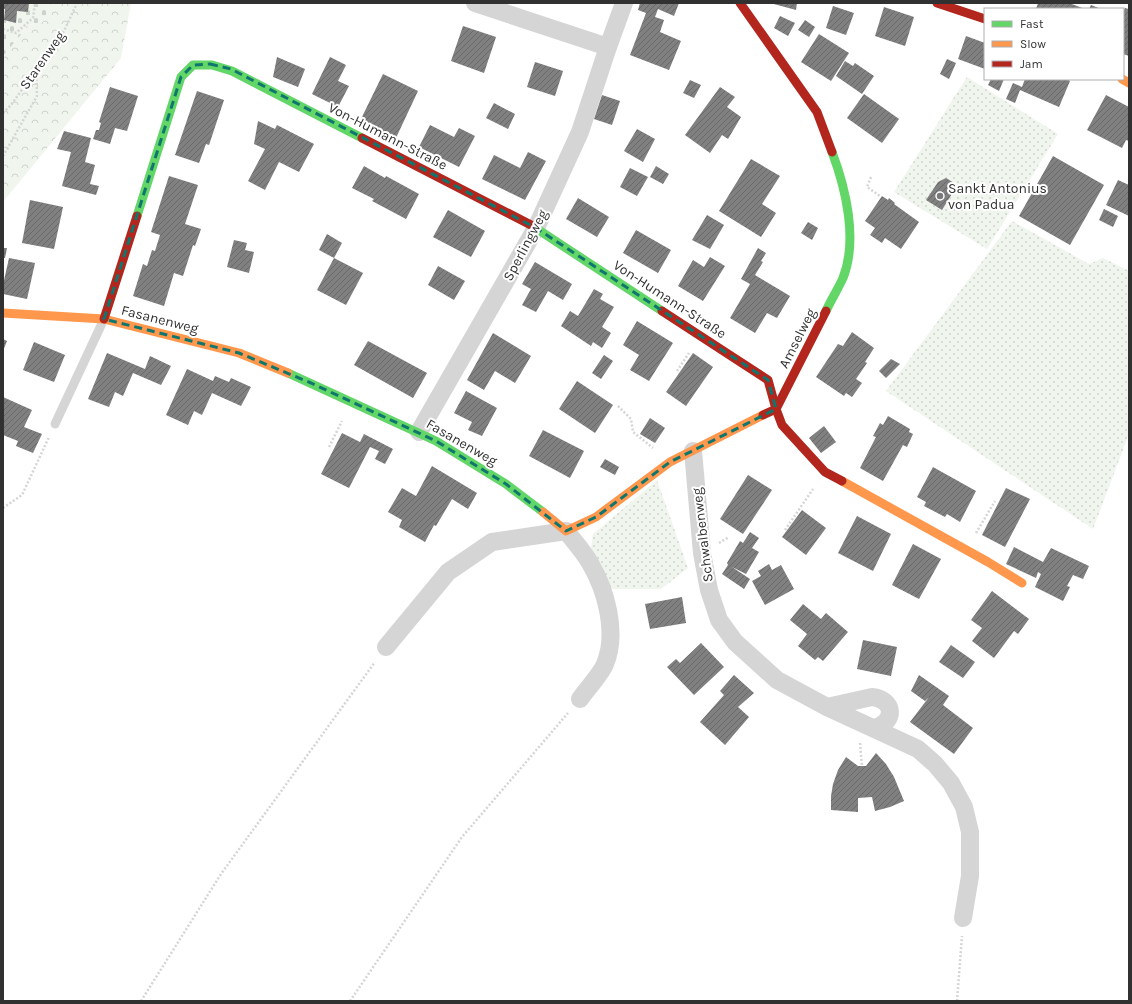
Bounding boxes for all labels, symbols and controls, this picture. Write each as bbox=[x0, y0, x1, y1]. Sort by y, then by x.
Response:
legend bbox=[984, 8, 1124, 80]
text: Fast bbox=[1020, 17, 1044, 31]
street label: Starenweg bbox=[16, 28, 69, 93]
text: Slow bbox=[1020, 37, 1046, 51]
text: Jam bbox=[1020, 57, 1043, 71]
street label: Von-Humann-Straße bbox=[326, 99, 450, 174]
place label: Sankt Antonius von Padua bbox=[948, 180, 1047, 213]
marker: Sankt Antonius von Padua bbox=[935, 191, 945, 201]
street label: Sperlingweg bbox=[499, 206, 551, 284]
street label: Von-Humann-Straße bbox=[610, 257, 729, 342]
street label: Fasanenweg bbox=[119, 302, 200, 337]
street label: Amselweg bbox=[775, 305, 820, 371]
street label: Fasanenweg bbox=[423, 415, 500, 470]
street label: Schwalbenweg bbox=[688, 487, 717, 583]

